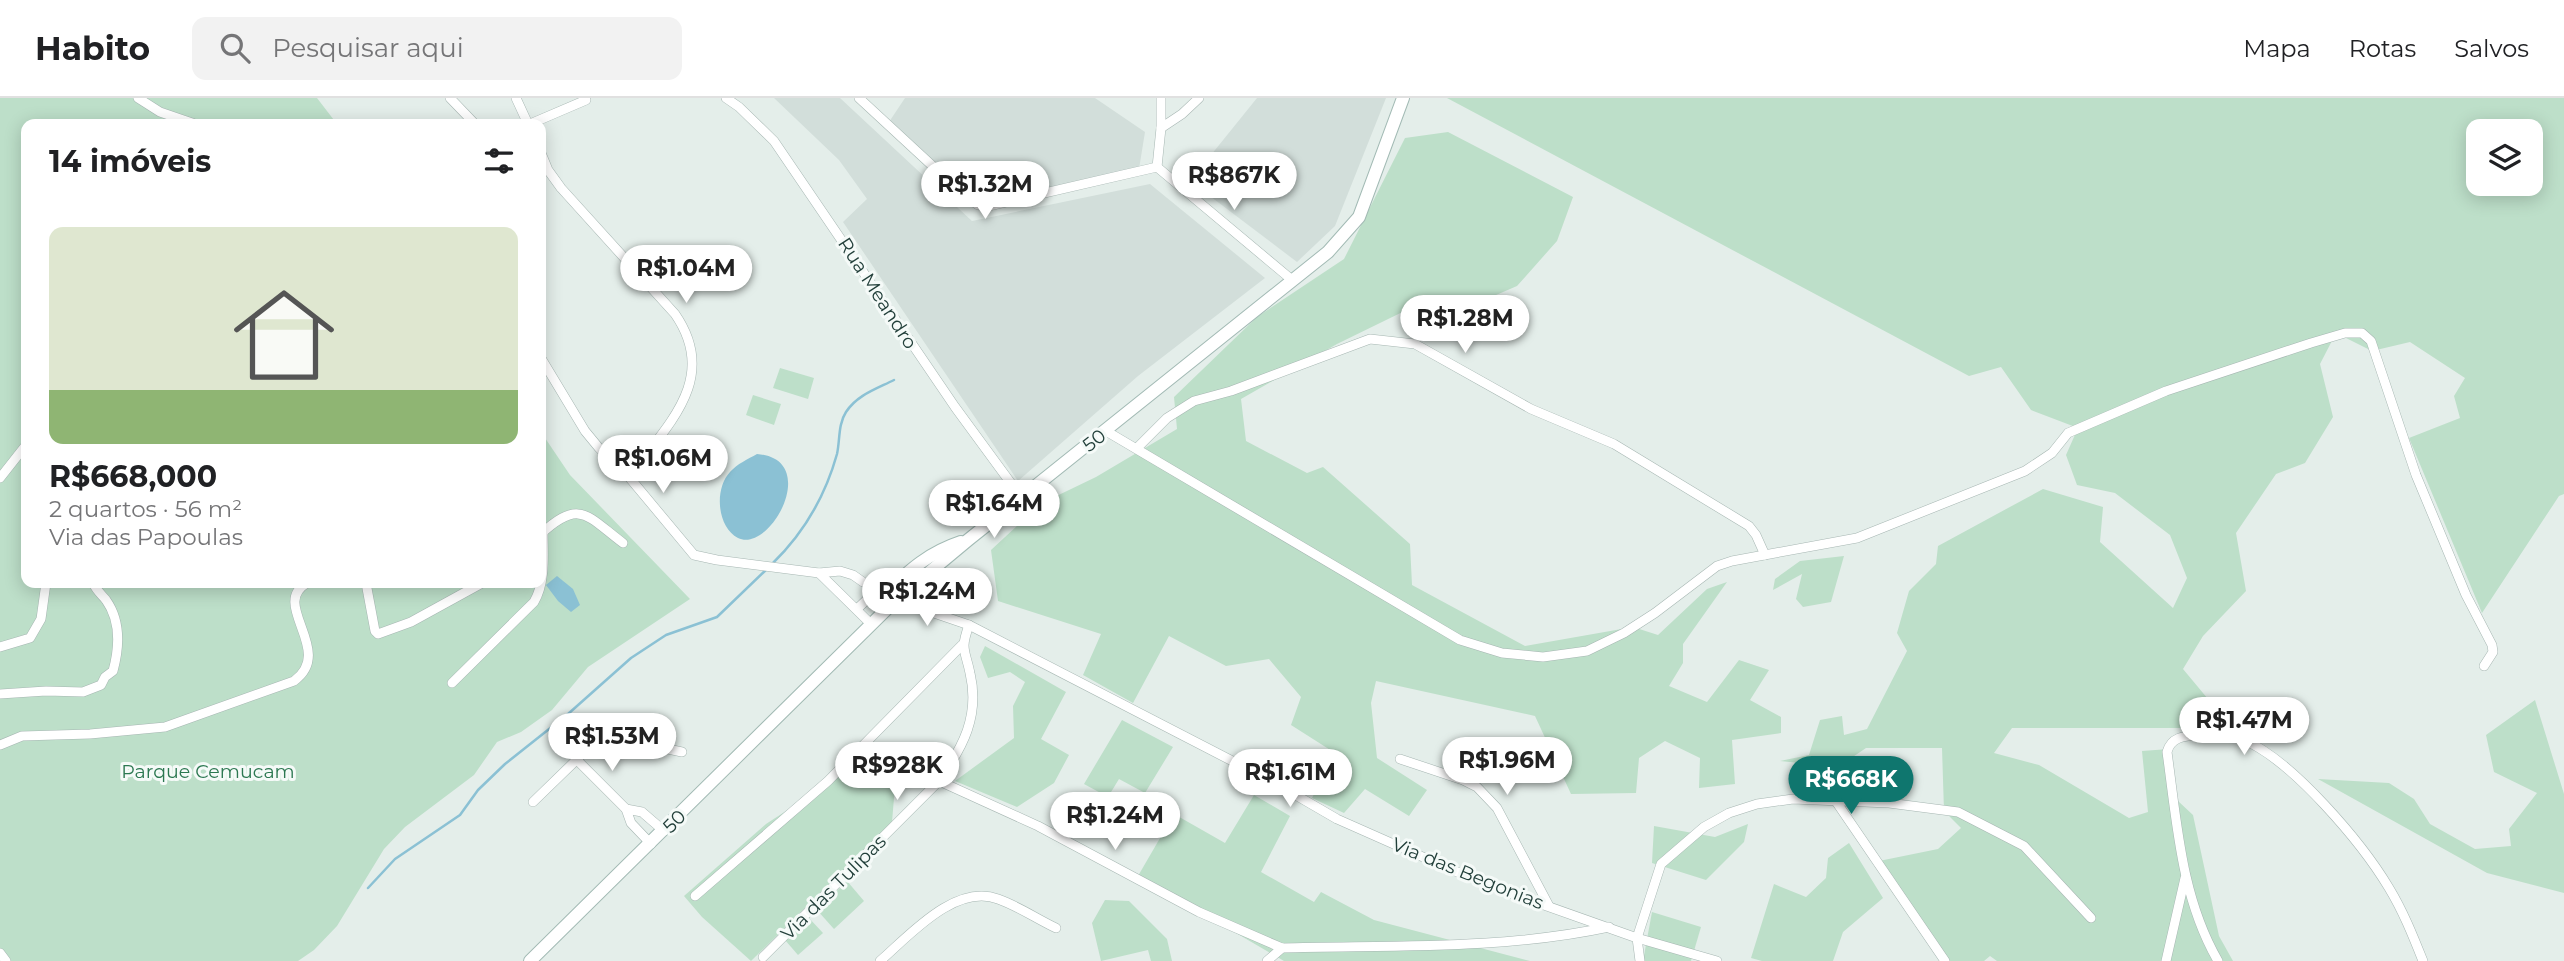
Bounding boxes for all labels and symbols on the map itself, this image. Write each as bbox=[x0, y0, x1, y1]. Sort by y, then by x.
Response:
pin: R$867K bbox=[1177, 152, 1291, 212]
pin: R$1.32M bbox=[920, 162, 1050, 221]
street label: Rua Meandro bbox=[833, 233, 922, 353]
pin: R$1.04M bbox=[621, 246, 751, 305]
pin: R$1.28M bbox=[1400, 296, 1530, 355]
street label: 50 bbox=[1078, 424, 1111, 457]
pin: R$1.06M bbox=[598, 436, 728, 495]
pin: R$1.64M bbox=[929, 480, 1059, 540]
pin: R$1.24M bbox=[862, 568, 992, 628]
pin: R$1.47M bbox=[2179, 698, 2309, 757]
pin: R$1.53M bbox=[547, 714, 677, 773]
pin: R$1.96M bbox=[1442, 738, 1572, 797]
pin: R$928K bbox=[840, 742, 954, 802]
pin: R$1.61M bbox=[1225, 750, 1355, 809]
pin: R$668K bbox=[1794, 756, 1908, 816]
park label: Parque Cemucam bbox=[121, 760, 295, 783]
pin: R$1.24M bbox=[1050, 792, 1180, 852]
street label: 50 bbox=[658, 805, 691, 838]
street label: Via das Tulipas bbox=[776, 830, 891, 945]
street label: Via das Begonias bbox=[1389, 833, 1547, 914]

